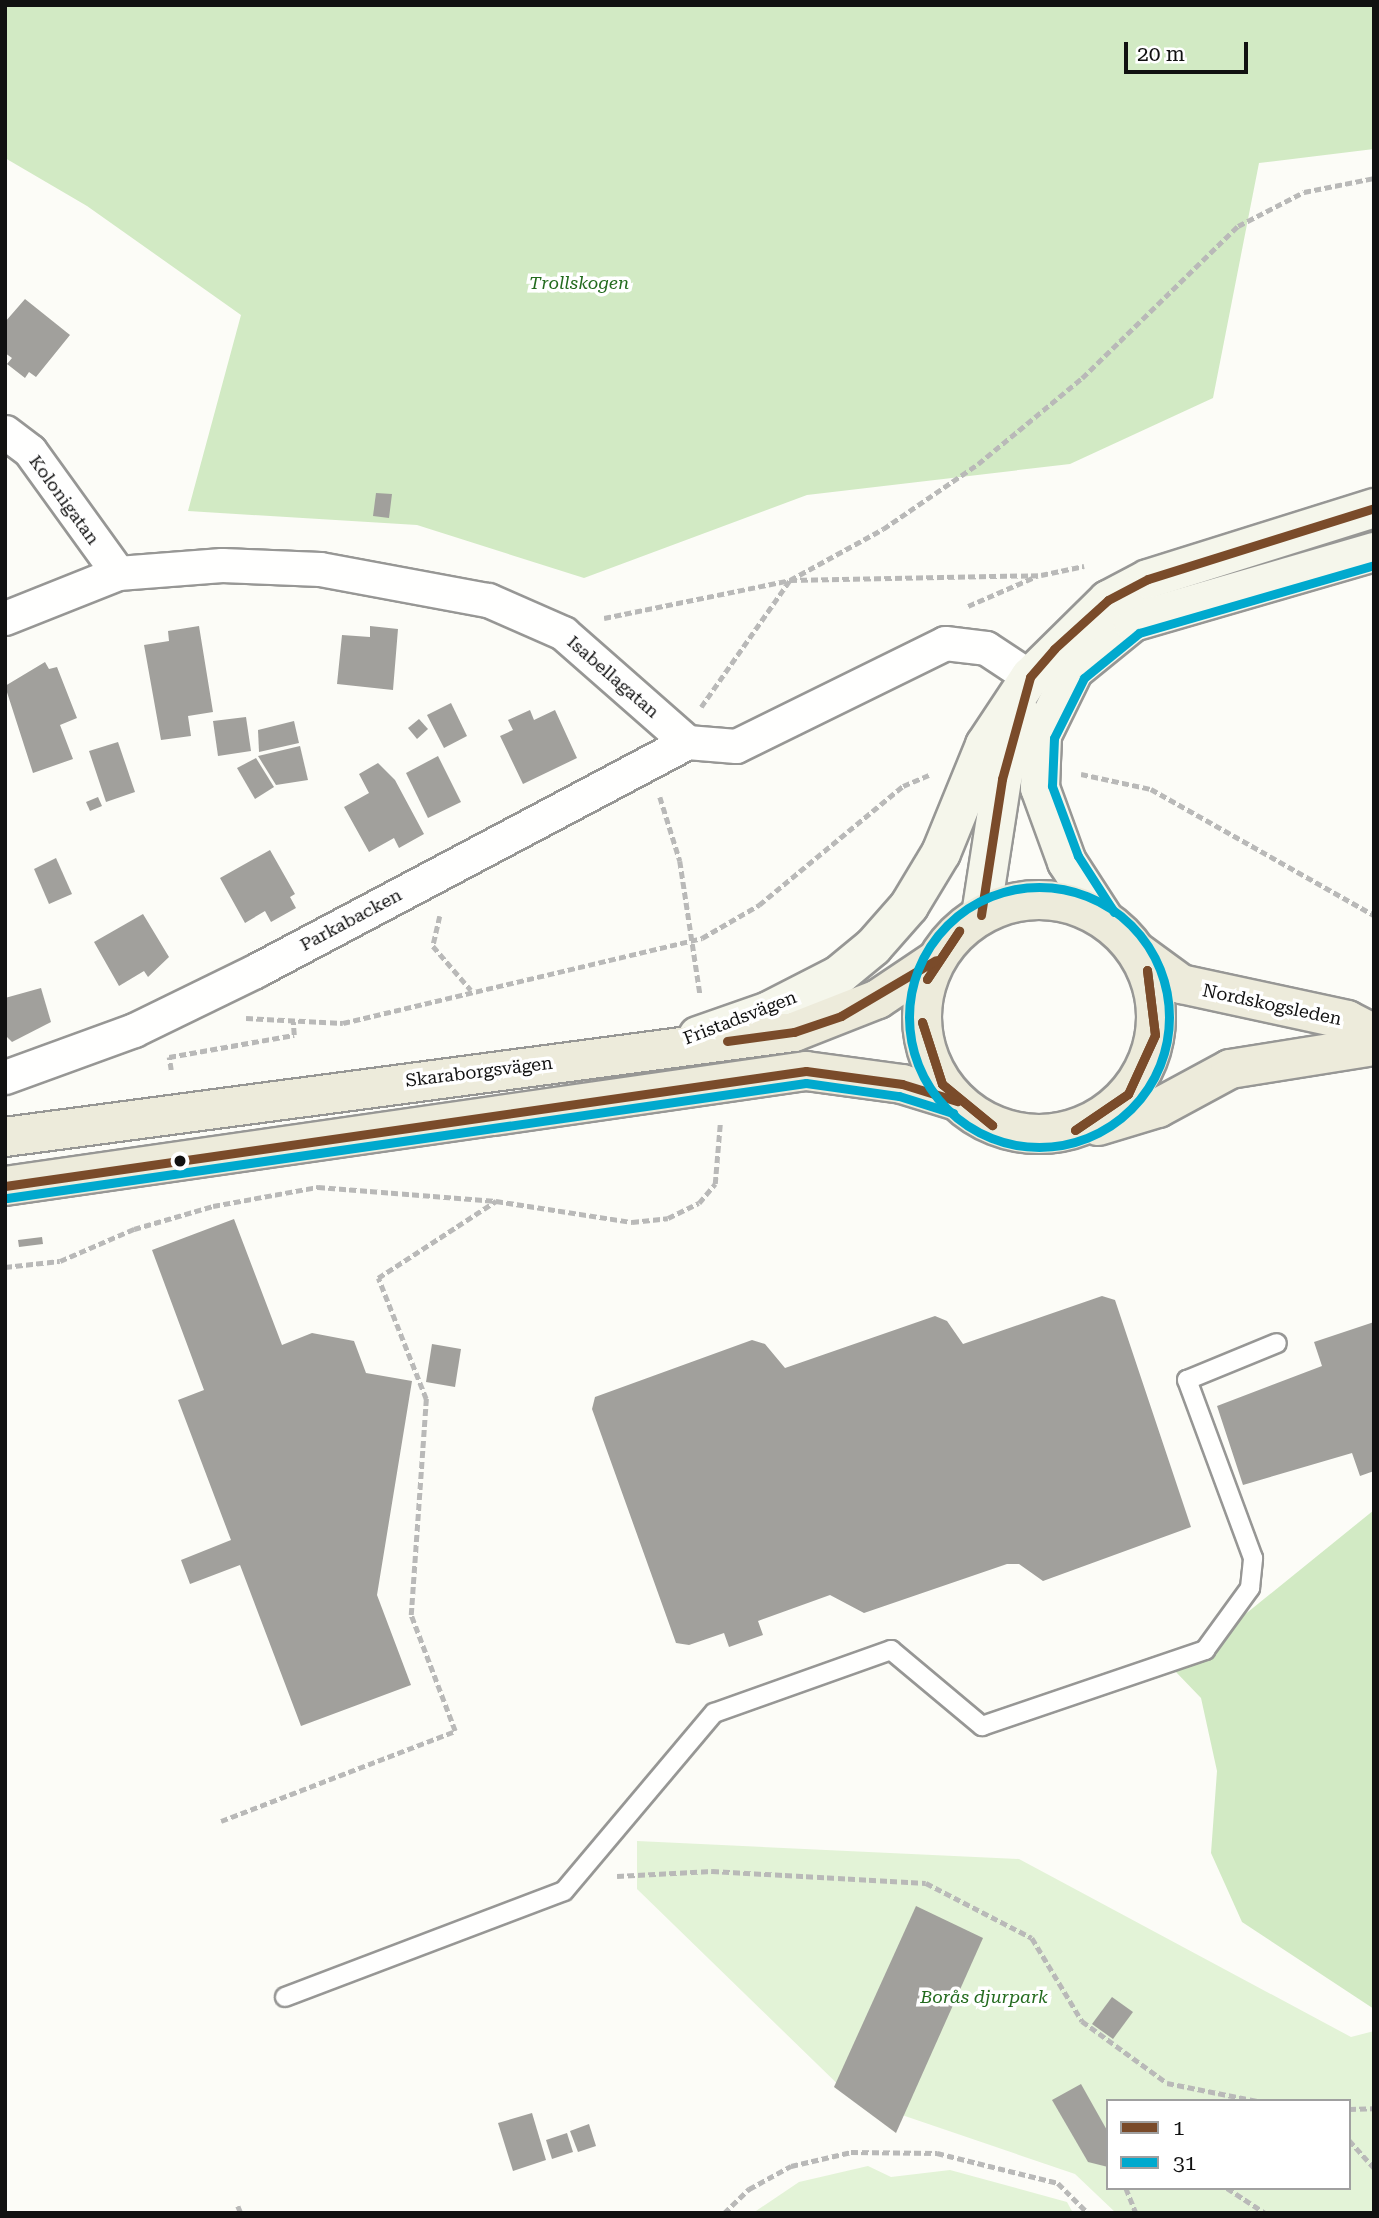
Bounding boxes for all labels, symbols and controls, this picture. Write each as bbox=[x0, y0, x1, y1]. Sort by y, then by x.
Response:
scale bar bbox=[1127, 28, 1251, 72]
text: 20 m bbox=[1137, 42, 1185, 66]
park label: Trollskogen bbox=[529, 272, 629, 294]
street label: Kolonigatan bbox=[24, 451, 104, 549]
street label: Isabellagatan bbox=[563, 631, 663, 723]
street label: Parkabacken bbox=[296, 884, 406, 956]
street label: Nordskogsleden bbox=[1200, 980, 1344, 1030]
street label: Fristadsvägen bbox=[680, 986, 800, 1050]
street label: Skaraborgsvägen bbox=[404, 1052, 554, 1092]
unlabelled marker bbox=[173, 1154, 187, 1168]
park label: Borås djurpark bbox=[920, 1986, 1048, 2008]
legend bbox=[1106, 2099, 1351, 2190]
text: 1 bbox=[1173, 2116, 1185, 2140]
text: 31 bbox=[1173, 2151, 1197, 2175]

